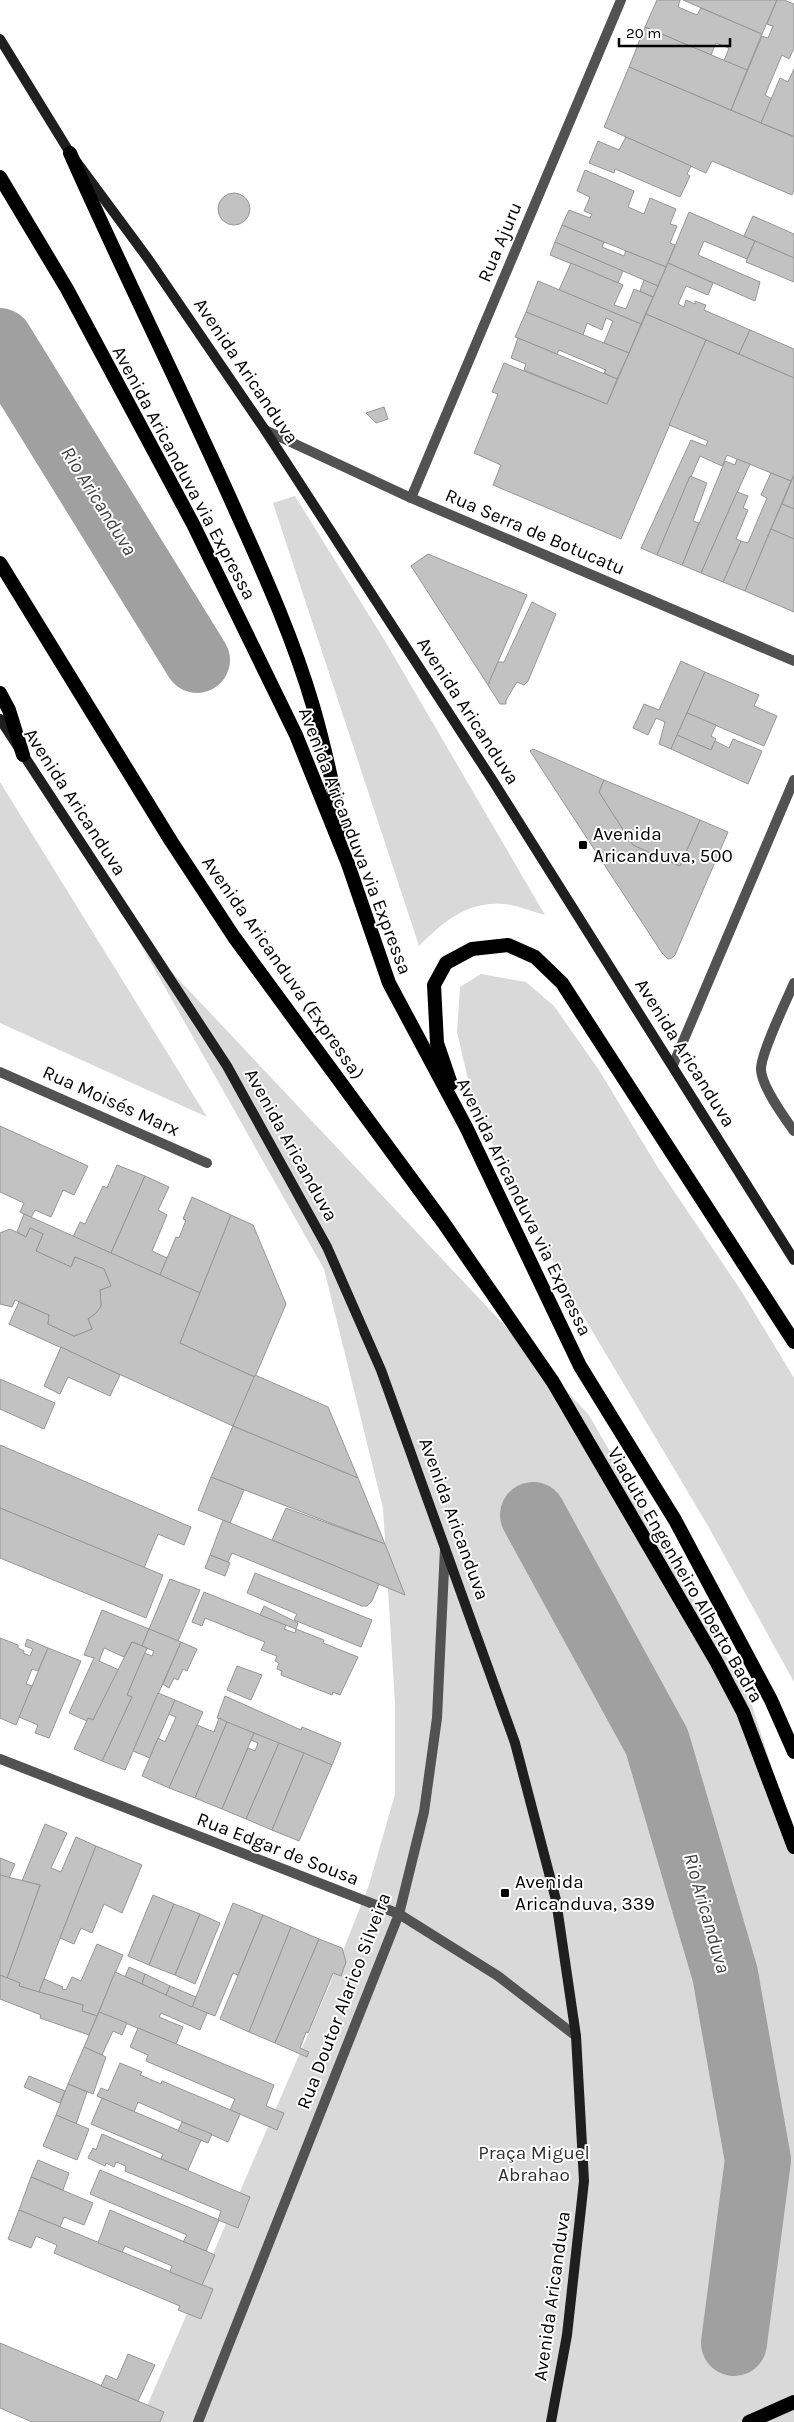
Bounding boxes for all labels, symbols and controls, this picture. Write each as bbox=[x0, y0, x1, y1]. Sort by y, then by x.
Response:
scale bar bbox=[619, 15, 730, 47]
text: 20 m bbox=[626, 24, 661, 42]
street label: Rua Ajuru bbox=[473, 199, 527, 285]
street label: Avenida Aricanduva bbox=[189, 294, 303, 448]
street label: Avenida Aricanduva via Expressa bbox=[108, 342, 260, 604]
water label: Rio Aricanduva bbox=[56, 442, 142, 560]
street label: Rua Serra de Botucatu bbox=[442, 484, 628, 580]
street label: Avenida Aricanduva bbox=[412, 633, 524, 789]
street label: Avenida Aricanduva via Expressa bbox=[294, 704, 416, 978]
street label: Avenida Aricanduva bbox=[19, 724, 131, 880]
place label: Avenida Aricanduva, 500 bbox=[593, 823, 733, 867]
marker: Avenida Aricanduva, 500 bbox=[577, 839, 589, 851]
street label: Avenida Aricanduva (Expressa) bbox=[197, 852, 369, 1084]
street label: Avenida Aricanduva bbox=[630, 975, 740, 1131]
street label: Rua Moisés Marx bbox=[39, 1061, 183, 1141]
street label: Avenida Aricanduva bbox=[240, 1065, 342, 1225]
street label: Avenida Aricanduva via Expressa bbox=[452, 1074, 596, 1340]
street label: Avenida Aricanduva bbox=[414, 1435, 494, 1603]
street label: Viaduto Engenheiro Alberto Badra bbox=[603, 1443, 767, 1707]
street label: Rua Edgar de Sousa bbox=[194, 1808, 362, 1890]
water label: Rio Aricanduva bbox=[679, 1850, 735, 1976]
place label: Avenida Aricanduva, 339 bbox=[515, 1871, 655, 1915]
marker: Avenida Aricanduva, 339 bbox=[499, 1887, 511, 1899]
street label: Rua Doutor Alarico Silveira bbox=[292, 1890, 396, 2112]
park label: Praça Miguel Abrahao bbox=[478, 2142, 590, 2186]
street label: Avenida Aricanduva bbox=[529, 2210, 575, 2382]

